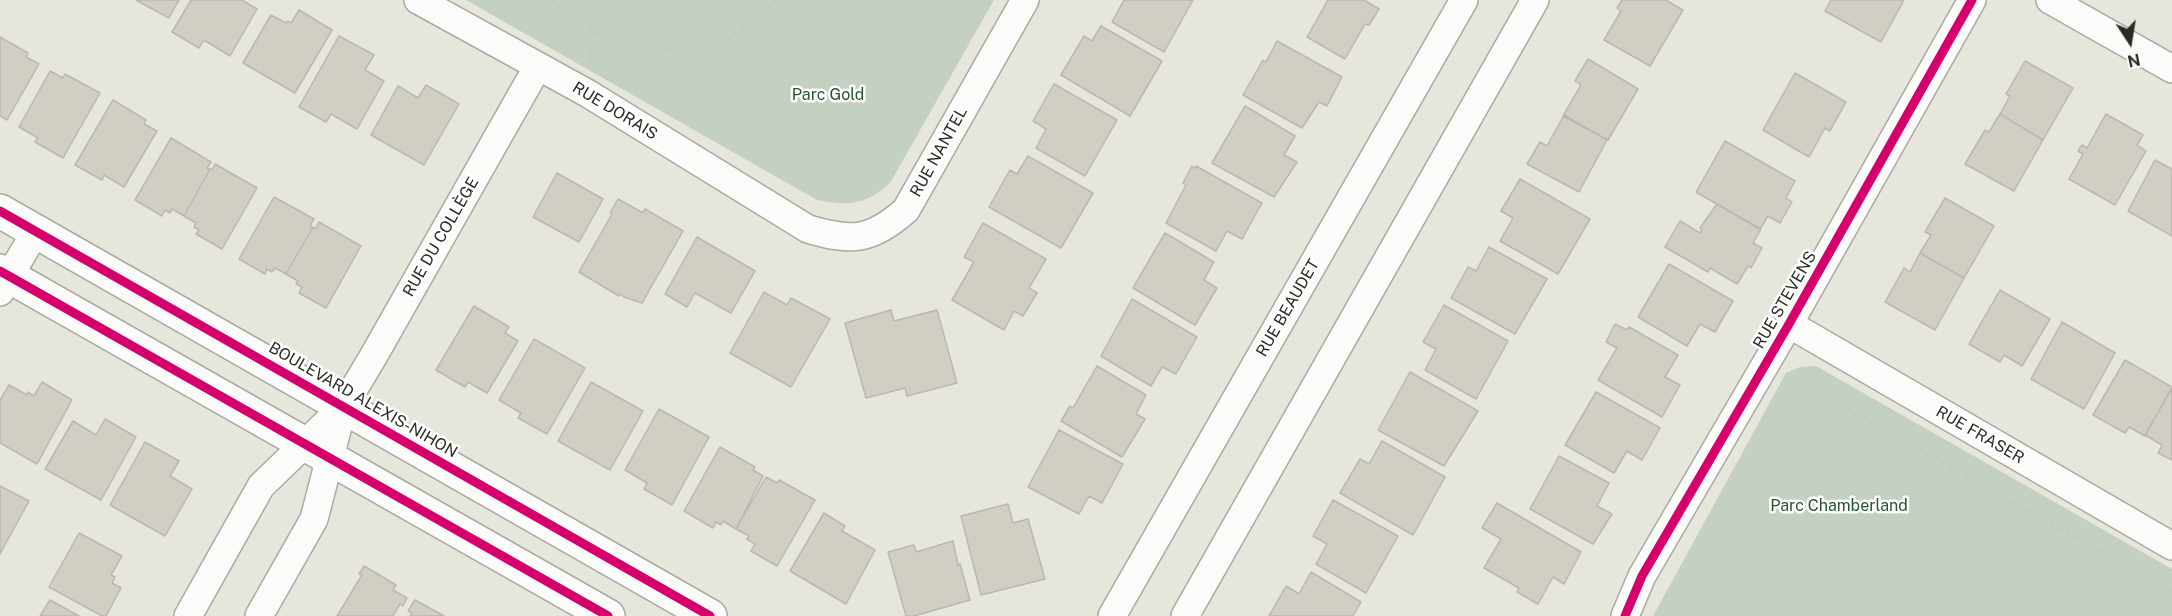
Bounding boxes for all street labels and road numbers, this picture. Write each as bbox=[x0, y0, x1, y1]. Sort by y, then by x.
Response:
street label: RUE DORAIS bbox=[569, 78, 661, 144]
street label: RUE NANTEL bbox=[906, 104, 972, 200]
street label: RUE DU COLLÈGE bbox=[399, 174, 483, 300]
street label: RUE STEVENS bbox=[1749, 248, 1821, 352]
street label: RUE BEAUDET bbox=[1252, 256, 1324, 360]
street label: BOULEVARD ALEXIS-NIHON bbox=[265, 338, 461, 462]
street label: RUE FRASER bbox=[1933, 402, 2027, 468]

